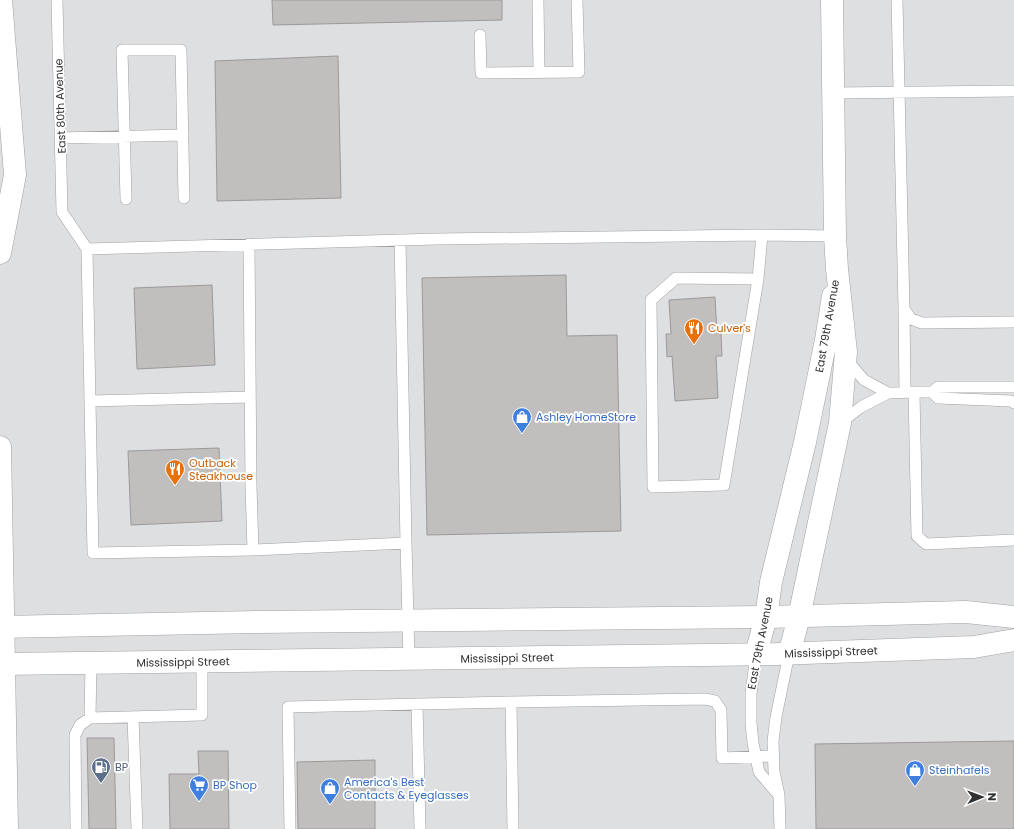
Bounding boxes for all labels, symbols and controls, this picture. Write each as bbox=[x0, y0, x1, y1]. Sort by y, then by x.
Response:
street label: East 80th Avenue bbox=[50, 58, 70, 154]
street label: East 79th Avenue bbox=[811, 278, 843, 374]
restaurant icon: Culver's bbox=[683, 317, 705, 345]
place label: Culver's bbox=[708, 320, 751, 336]
shop icon: Ashley HomeStore bbox=[511, 406, 533, 434]
place label: Ashley HomeStore bbox=[536, 409, 636, 425]
place label: Outback Steakhouse bbox=[189, 455, 253, 484]
restaurant icon: Outback Steakhouse bbox=[164, 458, 186, 486]
street label: East 79th Avenue bbox=[743, 595, 777, 691]
street label: Mississippi Street bbox=[784, 642, 878, 662]
street label: Mississippi Street bbox=[460, 649, 554, 667]
street label: Mississippi Street bbox=[136, 653, 230, 671]
fuel station icon: BP bbox=[90, 756, 112, 784]
place label: BP bbox=[115, 759, 128, 775]
shop icon: Steinhafels bbox=[904, 759, 926, 787]
place label: Steinhafels bbox=[929, 762, 990, 778]
supermarket icon: BP Shop bbox=[188, 774, 210, 802]
place label: America's Best Contacts & Eyeglasses bbox=[344, 774, 469, 803]
place label: BP Shop bbox=[213, 777, 257, 793]
shop icon: America's Best Contacts & Eyeglasses bbox=[319, 777, 341, 805]
north arrow bbox=[962, 777, 1002, 817]
text: N bbox=[984, 793, 1000, 801]

